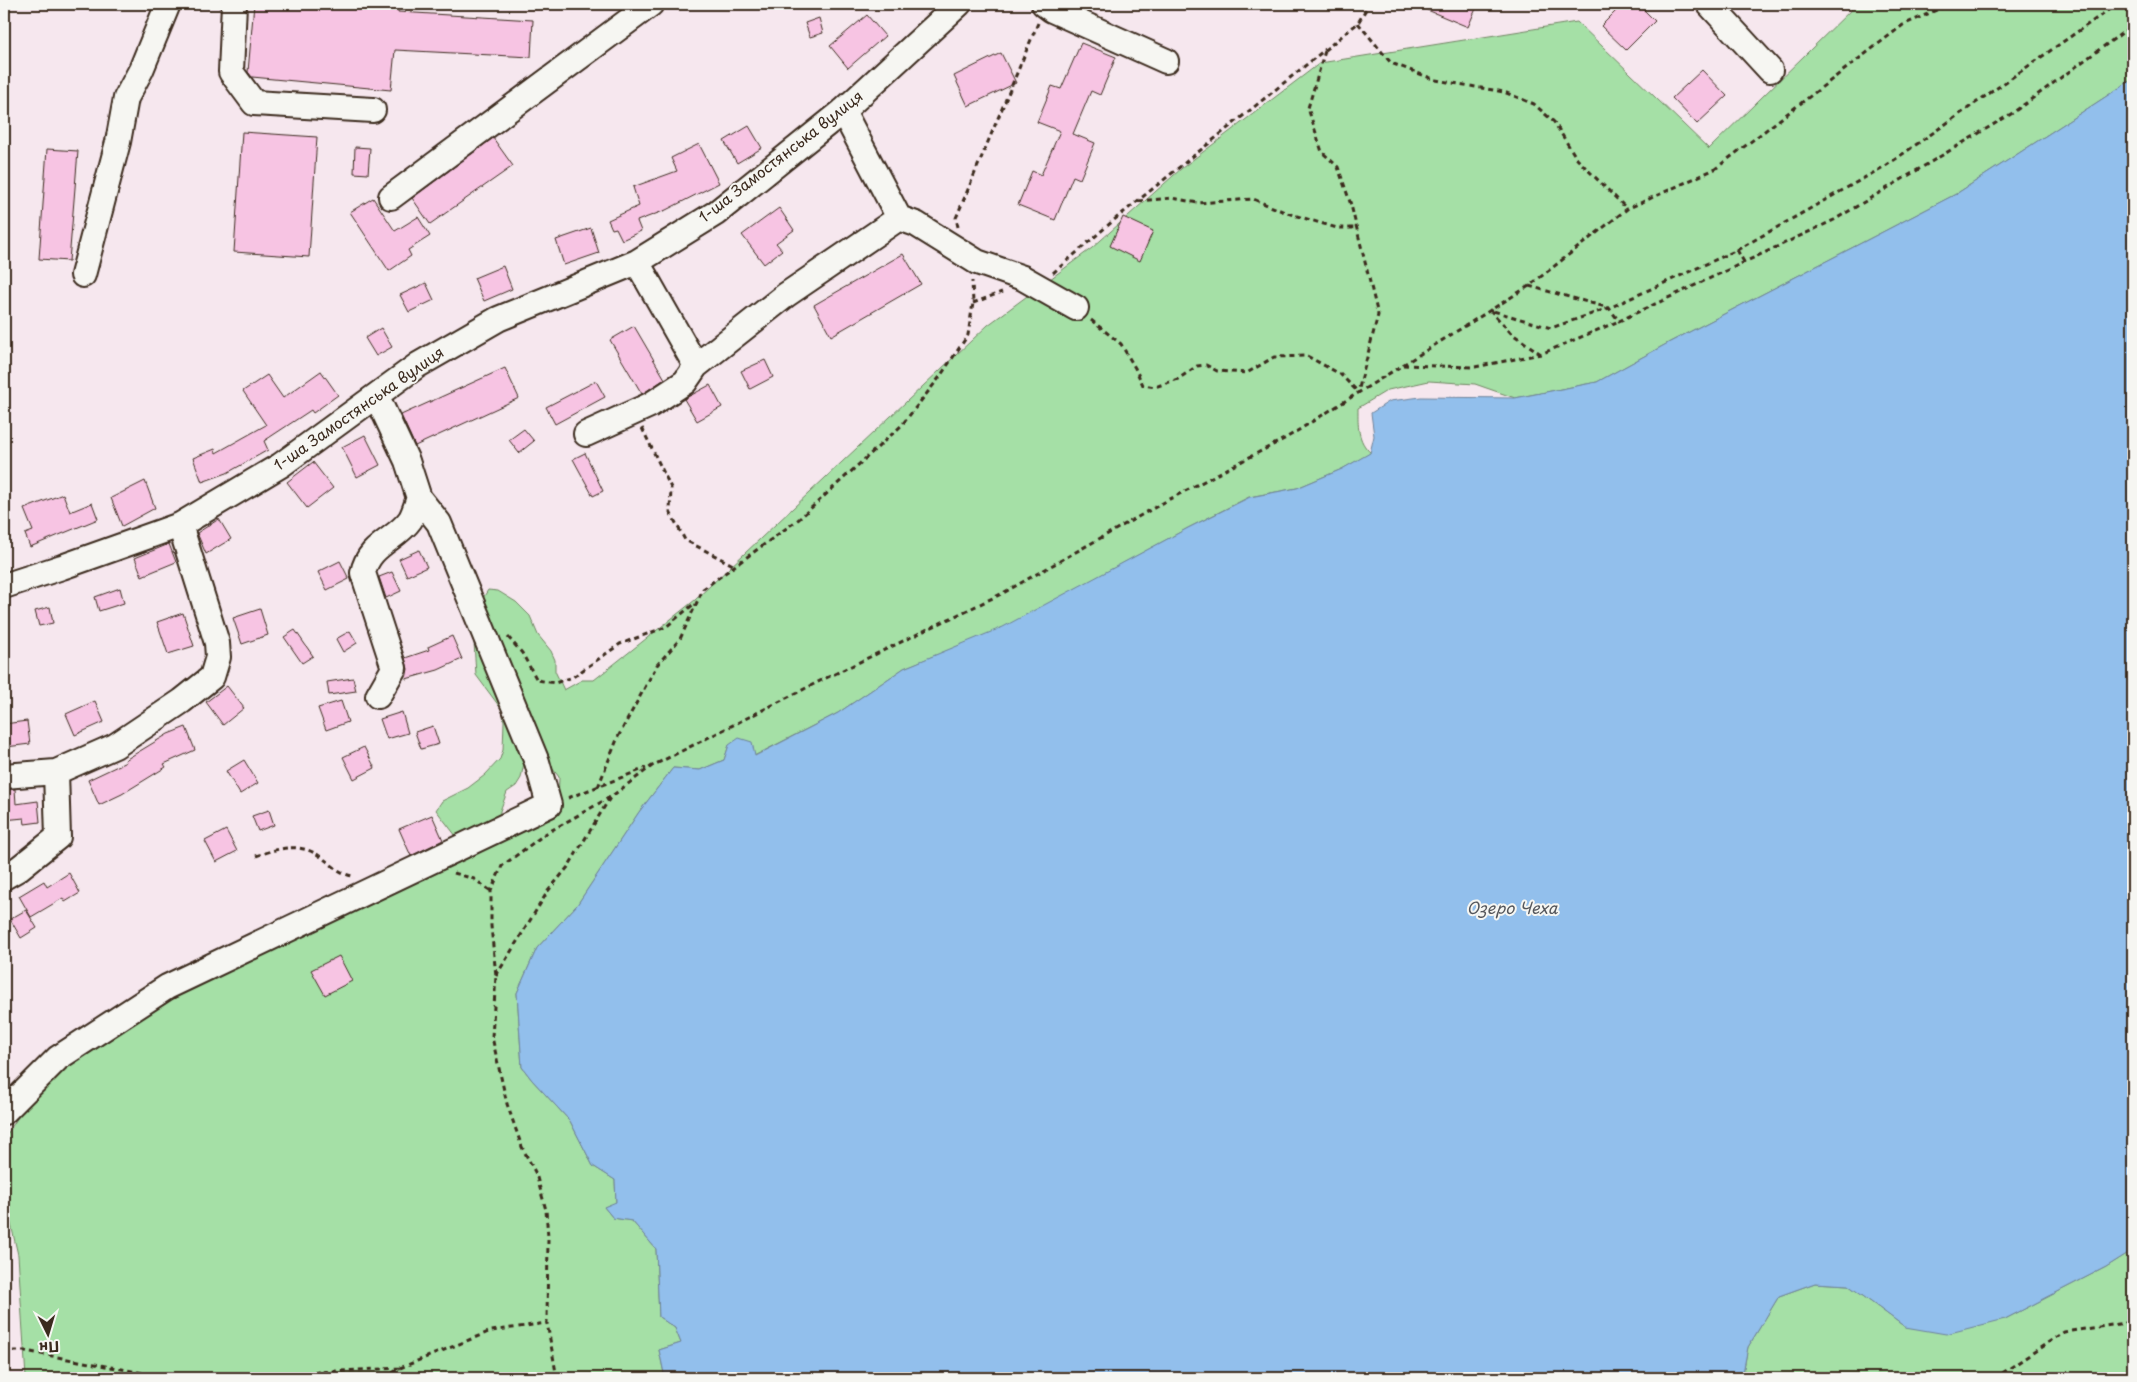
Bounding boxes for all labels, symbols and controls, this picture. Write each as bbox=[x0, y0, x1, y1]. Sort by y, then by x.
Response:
street label: 1-ша Замостянська вулиця bbox=[693, 84, 867, 228]
street label: 1-ша Замостянська вулиця bbox=[268, 340, 448, 476]
water label: Озеро Чеха bbox=[1466, 895, 1559, 919]
north arrow bbox=[22, 1310, 72, 1360]
text: Пн bbox=[38, 1336, 60, 1359]

